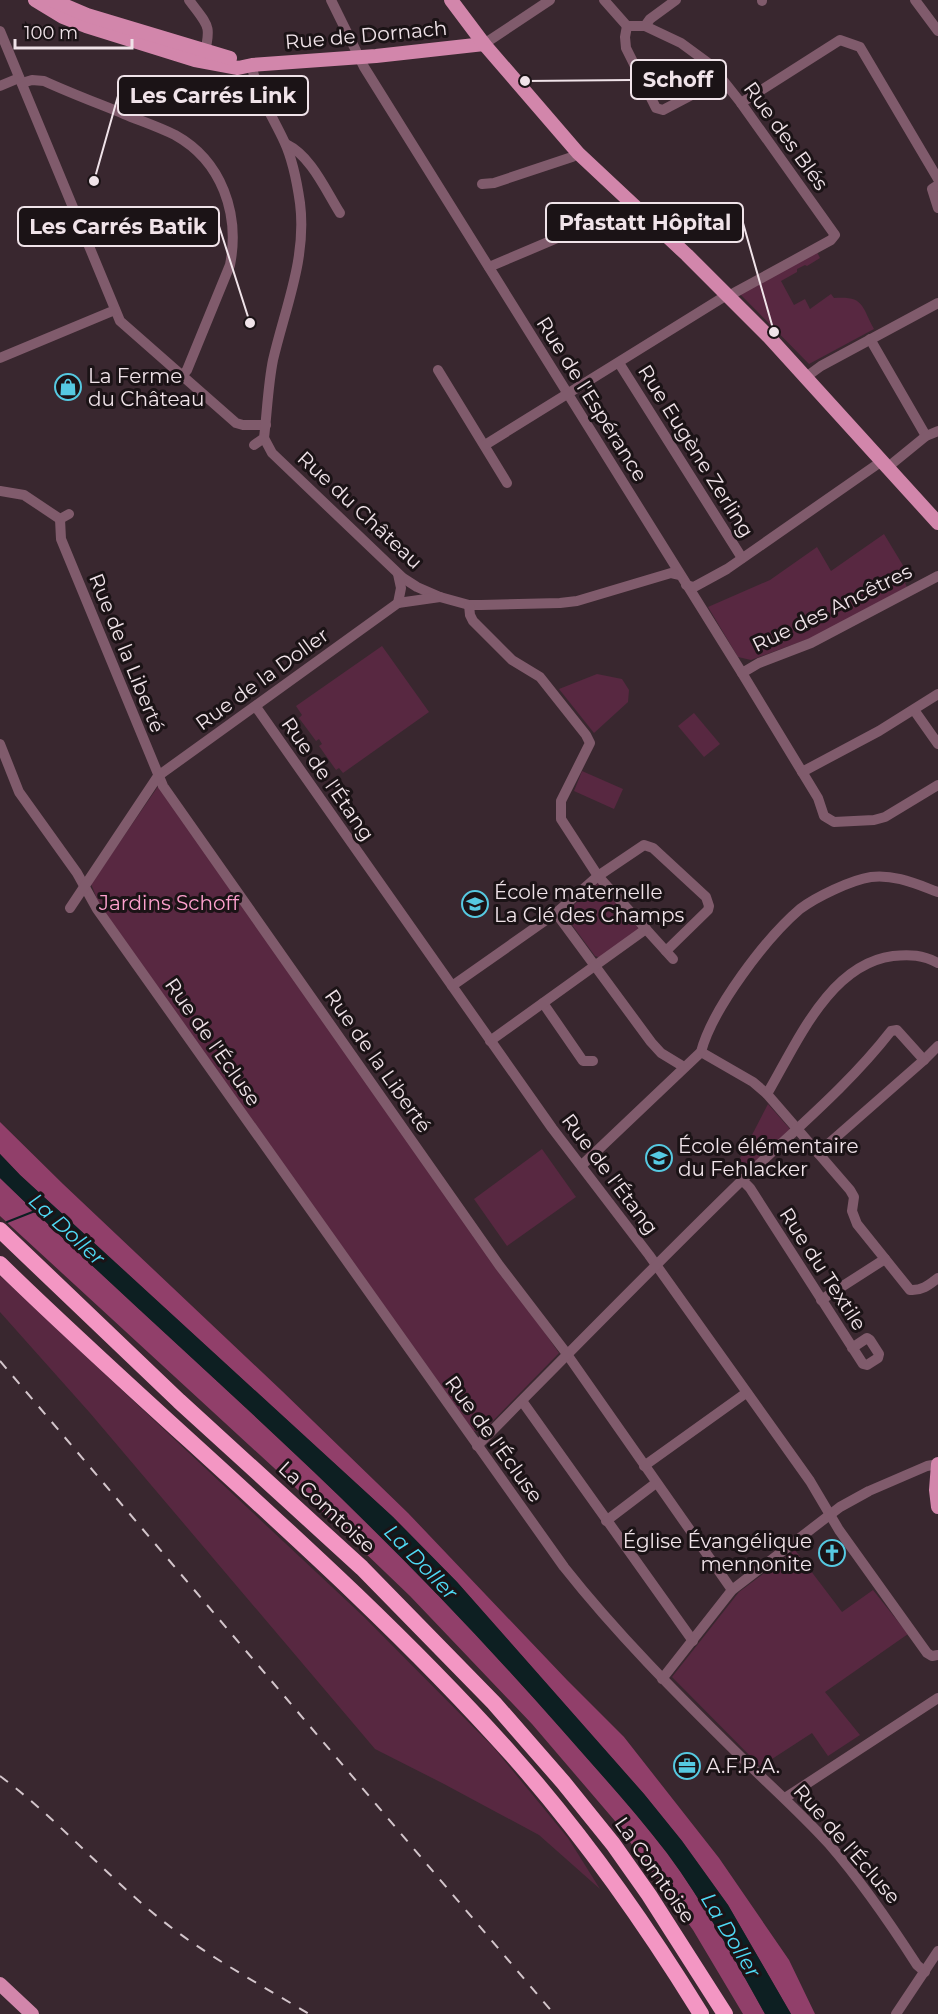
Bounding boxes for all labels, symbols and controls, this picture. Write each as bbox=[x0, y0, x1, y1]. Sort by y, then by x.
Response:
scale bar bbox=[15, 12, 132, 50]
street label: Rue de Dornach bbox=[284, 16, 448, 54]
text: 100 m bbox=[24, 22, 78, 44]
callout: Schoff bbox=[631, 60, 726, 99]
text: Schoff bbox=[643, 67, 714, 92]
callout: Les Carrés Link bbox=[118, 76, 308, 115]
street label: Rue des Blés bbox=[739, 77, 834, 195]
text: Les Carrés Link bbox=[130, 83, 296, 108]
callout: Pfastatt Hôpital bbox=[546, 203, 743, 242]
callout: Les Carrés Batik bbox=[18, 207, 219, 246]
text: Pfastatt Hôpital bbox=[559, 210, 731, 235]
text: Les Carrés Batik bbox=[29, 214, 207, 239]
street label: Rue de l'Espérance bbox=[532, 312, 652, 486]
street label: Rue Eugène Zerling bbox=[633, 360, 759, 542]
place label: La Ferme du Château bbox=[88, 364, 205, 411]
shop icon: La Ferme du Château bbox=[53, 372, 83, 402]
street label: Rue du Château bbox=[293, 446, 427, 574]
street label: Rue des Ancêtres bbox=[748, 559, 916, 657]
street label: Rue de la Liberté bbox=[84, 570, 170, 736]
street label: Rue de la Doller bbox=[191, 623, 333, 735]
street label: Rue de l'Étang bbox=[276, 713, 380, 845]
place label: École maternelle La Clé des Champs bbox=[494, 880, 685, 927]
school or university icon: École maternelle La Clé des Champs bbox=[460, 889, 490, 919]
park label: Jardins Schoff bbox=[98, 891, 240, 915]
street label: Rue de l'Écluse bbox=[160, 973, 266, 1111]
street label: Rue de la Liberté bbox=[320, 985, 436, 1137]
street label: Rue de l'Étang bbox=[557, 1109, 663, 1239]
place label: École élémentaire du Fehlacker bbox=[678, 1134, 859, 1181]
school or university icon: École élémentaire du Fehlacker bbox=[644, 1143, 674, 1173]
water label: La Doller bbox=[24, 1188, 111, 1271]
street label: Rue du Textile bbox=[774, 1203, 872, 1335]
street label: Rue de l'Écluse bbox=[440, 1371, 548, 1507]
street label: La Comtoise bbox=[274, 1456, 380, 1558]
water label: La Doller bbox=[379, 1519, 463, 1605]
place label: Église Évangélique mennonite bbox=[623, 1529, 812, 1576]
church icon: Église Évangélique mennonite bbox=[817, 1538, 847, 1568]
office icon: A.F.P.A. bbox=[672, 1751, 702, 1781]
place label: A.F.P.A. bbox=[706, 1754, 780, 1778]
street label: Rue de l'Écluse bbox=[789, 1779, 905, 1909]
street label: La Comtoise bbox=[610, 1812, 700, 1928]
water label: La Doller bbox=[696, 1888, 766, 1983]

